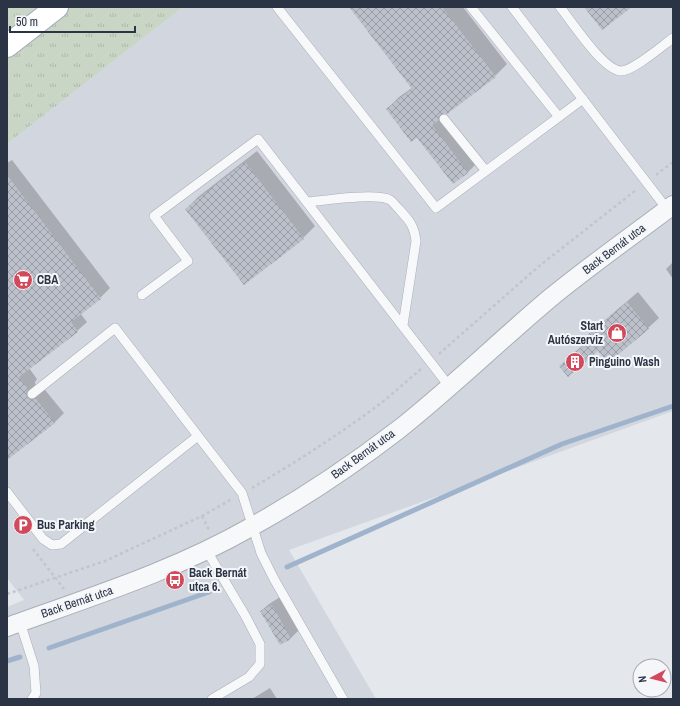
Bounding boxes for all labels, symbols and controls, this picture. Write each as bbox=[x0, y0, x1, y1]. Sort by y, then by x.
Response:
scale bar bbox=[10, 8, 135, 34]
text: 50 m bbox=[16, 14, 38, 30]
street label: Back Bernát utca bbox=[579, 220, 649, 278]
supermarket icon: CBA bbox=[12, 269, 34, 291]
place label: CBA bbox=[37, 272, 59, 288]
place label: Start Autószerviz bbox=[548, 318, 604, 348]
shop icon: Start Autószerviz bbox=[606, 322, 628, 344]
building icon: Pinguino Wash bbox=[564, 351, 586, 373]
place label: Pinguino Wash bbox=[589, 354, 660, 370]
street label: Back Bernát utca bbox=[328, 425, 398, 483]
parking icon: Bus Parking bbox=[12, 514, 34, 536]
place label: Bus Parking bbox=[37, 517, 94, 533]
place label: Back Bernát utca 6. bbox=[189, 565, 247, 595]
bus stop icon: Back Bernát utca 6. bbox=[164, 569, 186, 591]
street label: Back Bernát utca bbox=[39, 582, 116, 622]
north arrow bbox=[632, 658, 672, 698]
text: N bbox=[635, 675, 649, 683]

